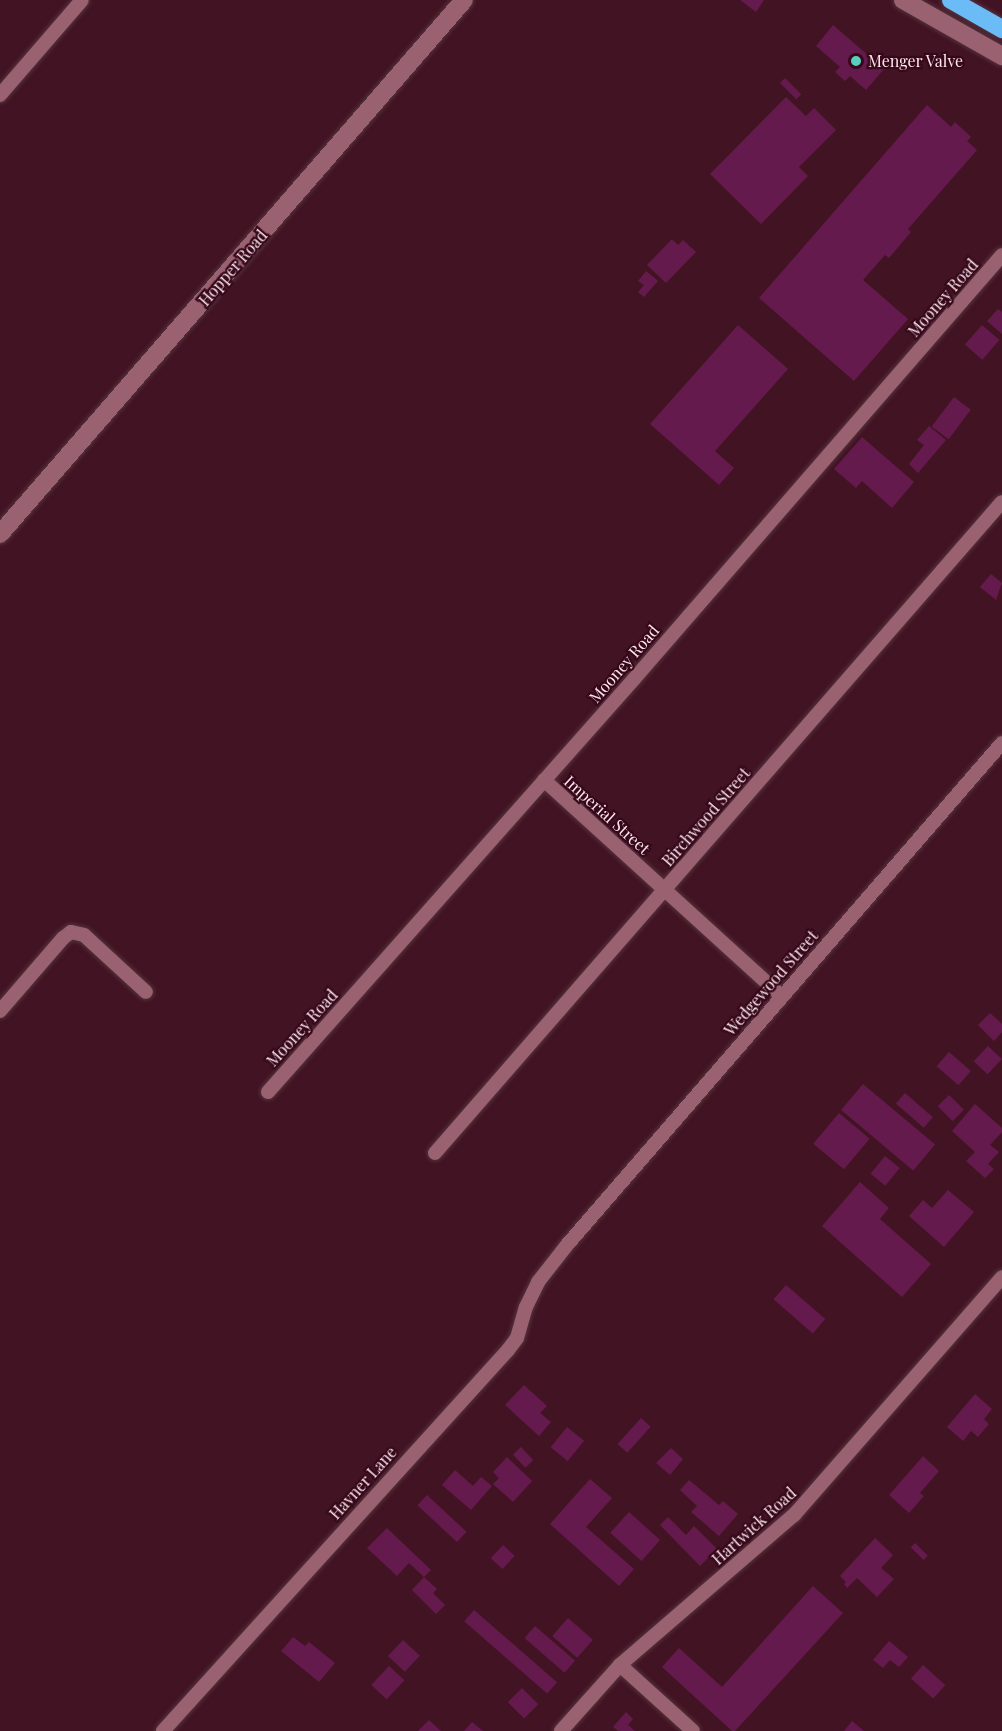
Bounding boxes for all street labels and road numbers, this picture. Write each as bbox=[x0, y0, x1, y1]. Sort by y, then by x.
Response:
street label: Hopper Road bbox=[195, 226, 271, 310]
street label: Mooney Road bbox=[904, 255, 982, 341]
street label: Mooney Road bbox=[585, 621, 663, 707]
street label: Birchwood Street bbox=[658, 764, 754, 870]
street label: Imperial Street bbox=[560, 772, 654, 858]
street label: Wedgewood Street bbox=[720, 926, 822, 1040]
street label: Mooney Road bbox=[262, 985, 342, 1071]
street label: Havner Lane bbox=[325, 1443, 401, 1523]
street label: Hartwick Road bbox=[708, 1483, 800, 1569]

